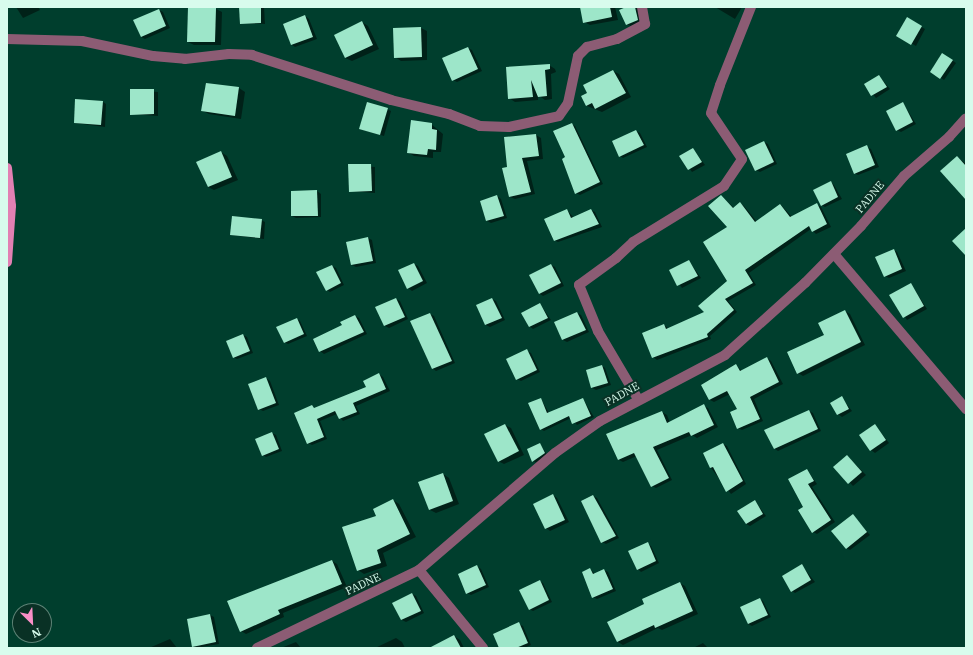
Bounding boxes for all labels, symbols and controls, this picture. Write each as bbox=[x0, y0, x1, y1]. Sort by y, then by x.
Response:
street label: PADNE bbox=[853, 178, 887, 216]
street label: PADNE bbox=[602, 379, 642, 409]
street label: PADNE bbox=[343, 570, 383, 598]
north arrow bbox=[12, 603, 52, 643]
text: N bbox=[30, 625, 43, 641]

